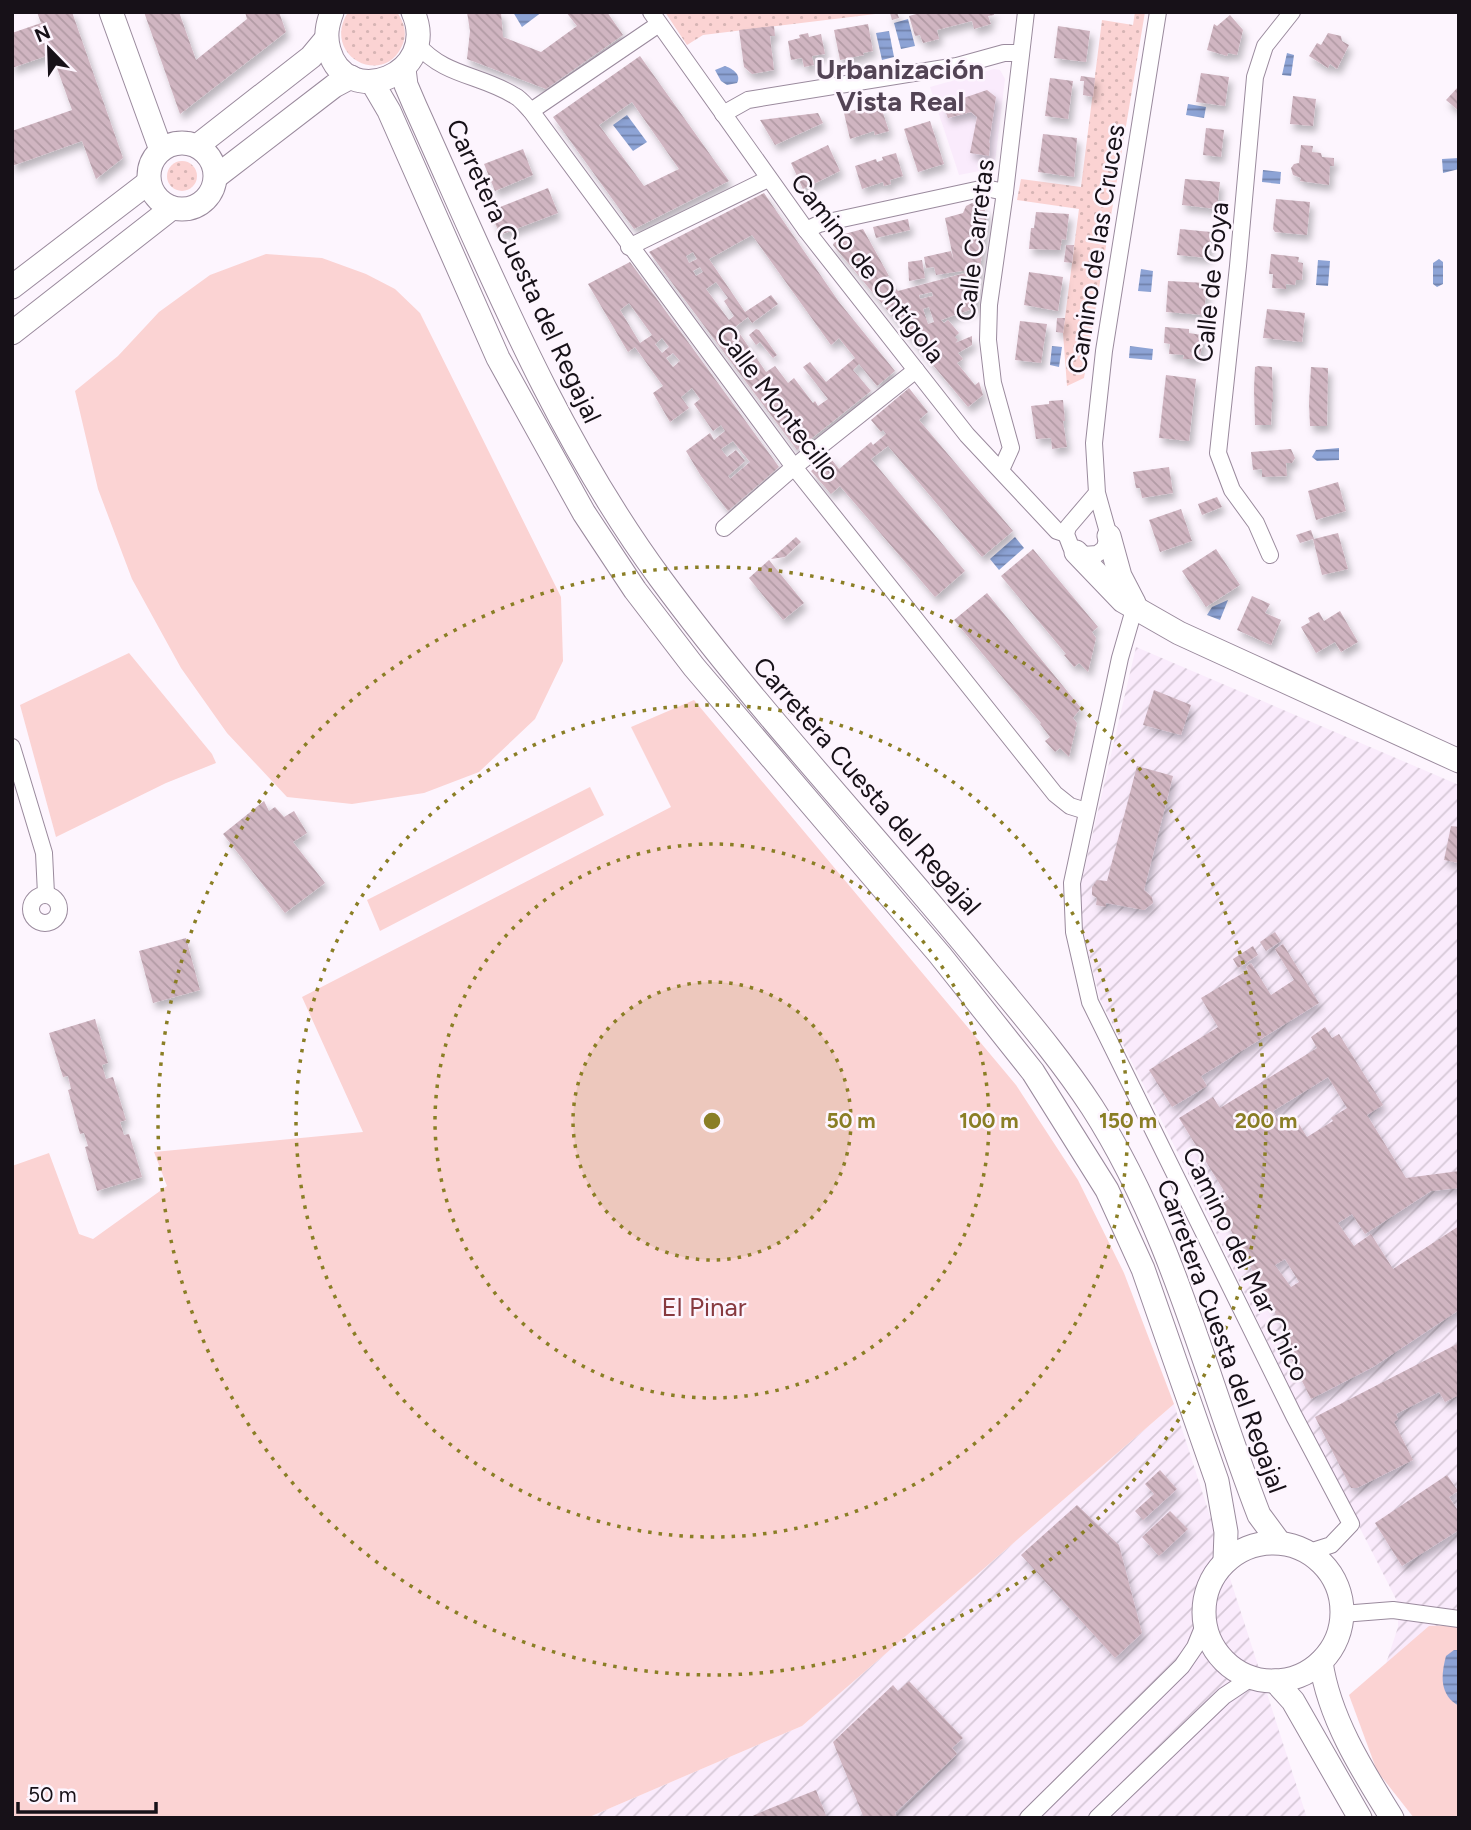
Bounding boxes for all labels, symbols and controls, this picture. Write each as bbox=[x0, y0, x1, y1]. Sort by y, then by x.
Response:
north arrow bbox=[14, 14, 84, 84]
text: N bbox=[31, 20, 54, 47]
district label: Urbanización Vista Real bbox=[816, 52, 984, 118]
street label: Carretera Cuesta del Regajal bbox=[439, 114, 609, 428]
street label: Camino de las Cruces bbox=[1060, 122, 1132, 376]
street label: Calle Carretas bbox=[949, 157, 1001, 323]
street label: Camino de Ontígola bbox=[784, 167, 952, 369]
street label: Calle de Goya bbox=[1187, 200, 1235, 364]
street label: Calle Montecillo bbox=[709, 319, 847, 487]
street label: Carretera Cuesta del Regajal bbox=[746, 650, 988, 922]
text: 50 m bbox=[826, 1108, 876, 1133]
text: 100 m bbox=[959, 1108, 1019, 1133]
text: 150 m bbox=[1099, 1108, 1157, 1133]
text: 200 m bbox=[1235, 1108, 1297, 1133]
centre of rings bbox=[700, 1109, 724, 1133]
street label: Camino del Mar Chico bbox=[1175, 1142, 1317, 1386]
street label: Carretera Cuesta del Regajal bbox=[1150, 1175, 1294, 1497]
park label: El Pinar bbox=[661, 1291, 747, 1323]
scale bar bbox=[18, 1770, 156, 1814]
text: 50 m bbox=[28, 1782, 77, 1807]

